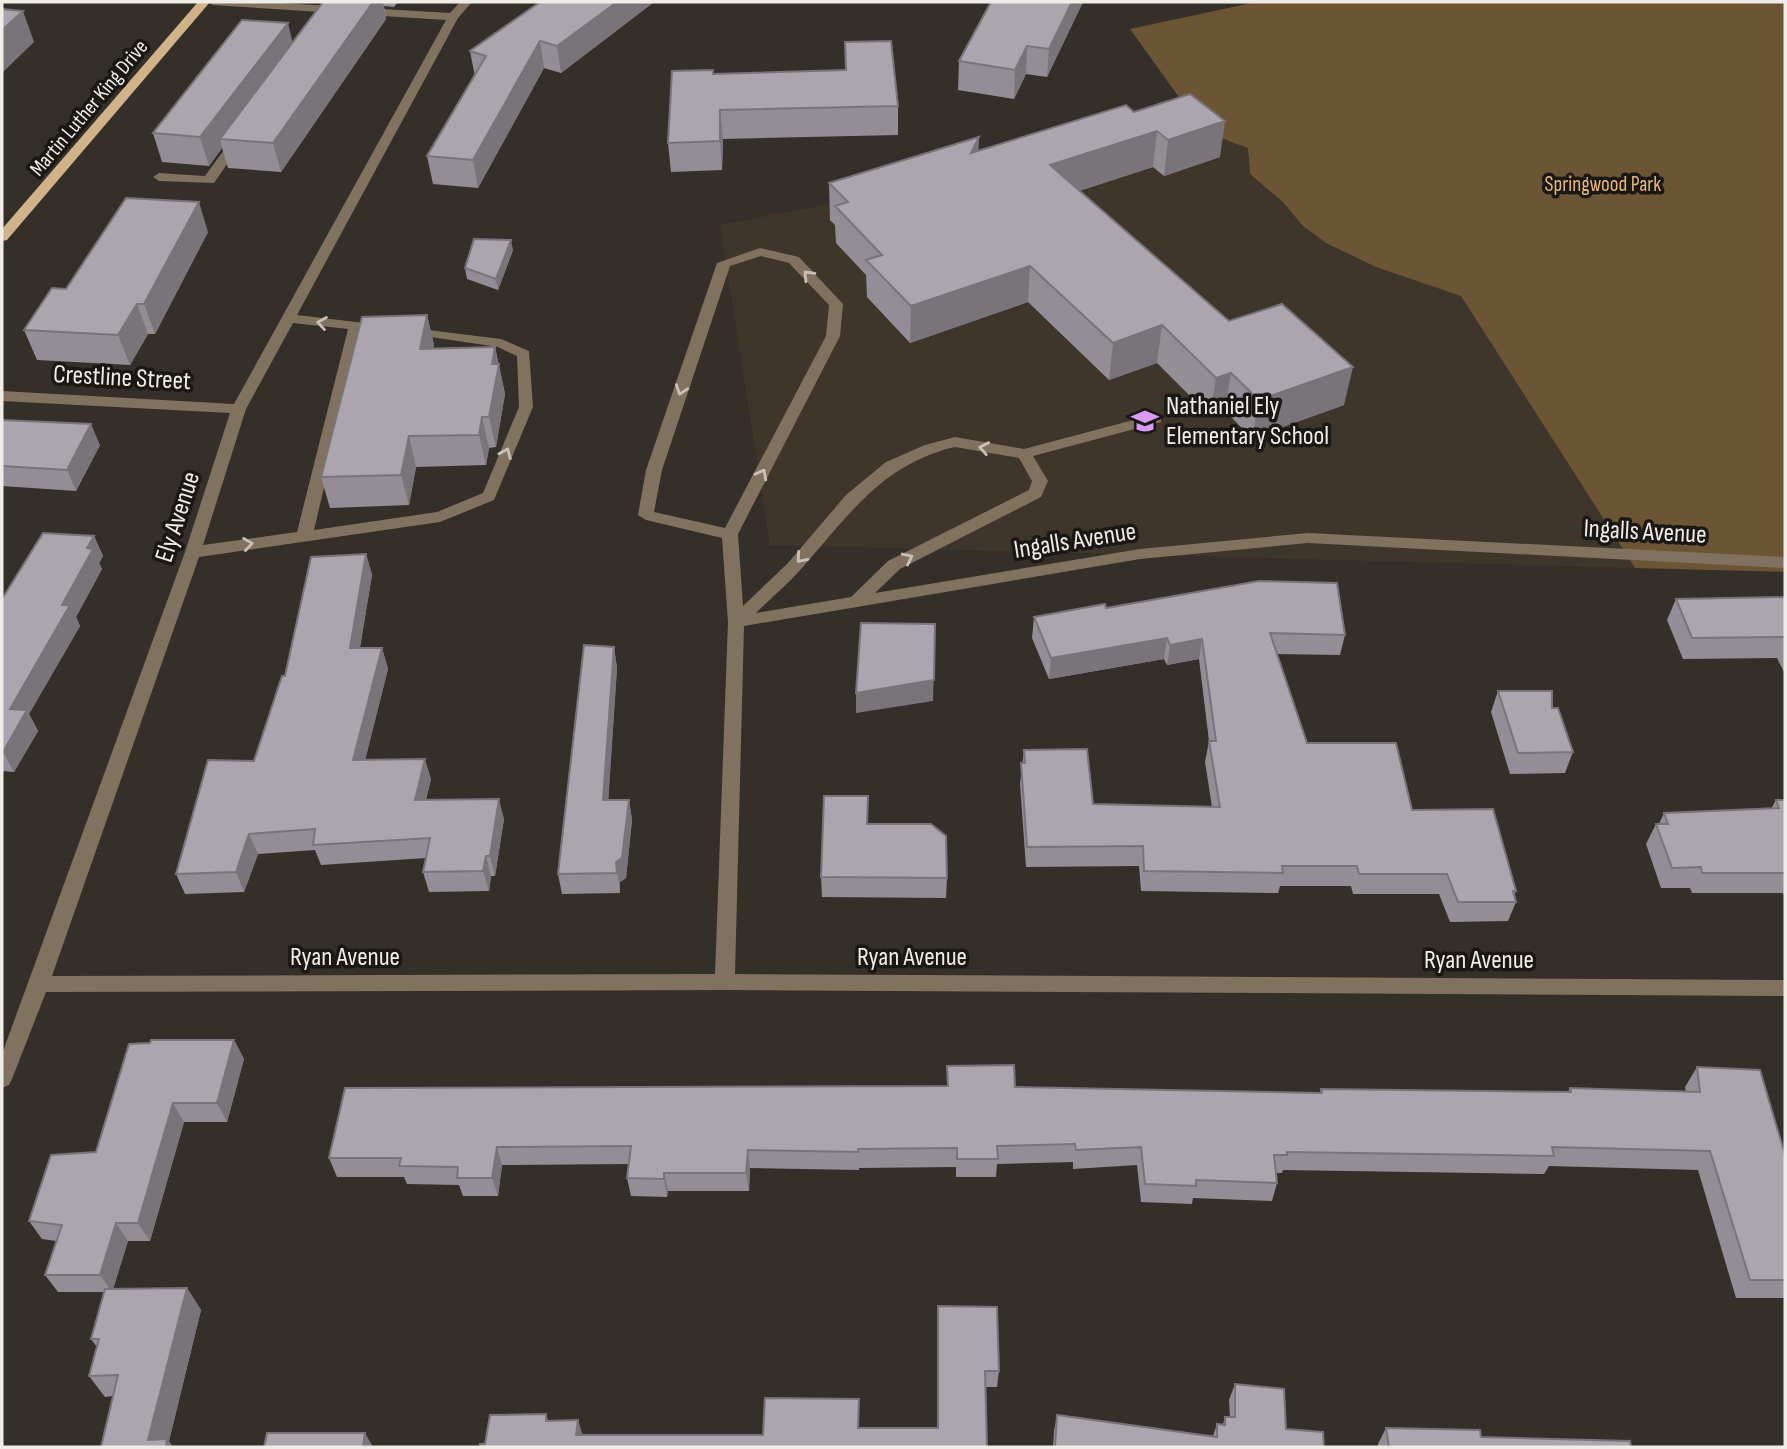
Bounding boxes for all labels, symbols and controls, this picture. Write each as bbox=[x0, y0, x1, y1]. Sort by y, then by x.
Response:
street label: Martin Luther King Drive bbox=[25, 35, 153, 181]
park label: Springwood Park bbox=[1545, 172, 1661, 197]
one-way arrow bbox=[804, 270, 817, 283]
one-way arrow bbox=[316, 316, 328, 331]
street label: Crestline Street bbox=[52, 359, 192, 397]
one-way arrow bbox=[674, 384, 689, 396]
place label: Nathaniel Ely Elementary School bbox=[1166, 391, 1329, 452]
school or university icon: Nathaniel Ely Elementary School bbox=[1130, 406, 1160, 436]
one-way arrow bbox=[978, 442, 990, 457]
one-way arrow bbox=[498, 448, 512, 460]
street label: Ely Avenue bbox=[149, 468, 207, 566]
one-way arrow bbox=[753, 469, 767, 481]
street label: Ingalls Avenue bbox=[1583, 513, 1707, 551]
street label: Ingalls Avenue bbox=[1012, 516, 1138, 566]
one-way arrow bbox=[242, 537, 254, 552]
one-way arrow bbox=[797, 551, 810, 563]
one-way arrow bbox=[901, 553, 913, 567]
street label: Ryan Avenue bbox=[290, 942, 400, 973]
street label: Ryan Avenue bbox=[857, 942, 967, 973]
street label: Ryan Avenue bbox=[1424, 945, 1534, 976]

